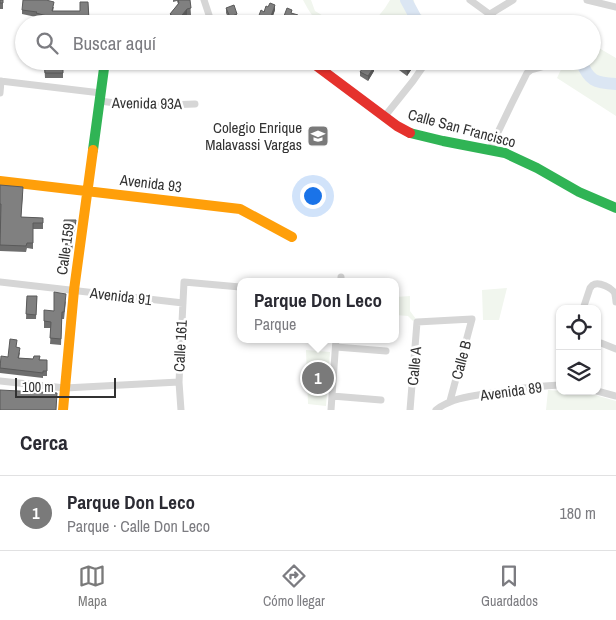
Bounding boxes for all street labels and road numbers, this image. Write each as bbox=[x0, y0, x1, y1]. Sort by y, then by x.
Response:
street label: Avenida 93A bbox=[111, 92, 183, 114]
street label: Calle San Francisco bbox=[406, 104, 518, 153]
street label: Avenida 93 bbox=[118, 169, 183, 197]
street label: Calle 159 bbox=[51, 222, 79, 276]
street label: Avenida 91 bbox=[88, 282, 153, 310]
street label: Calle 161 bbox=[168, 319, 192, 372]
street label: Calle B bbox=[446, 338, 476, 382]
street label: Calle A bbox=[402, 345, 426, 386]
street label: Avenida 89 bbox=[478, 376, 543, 406]

